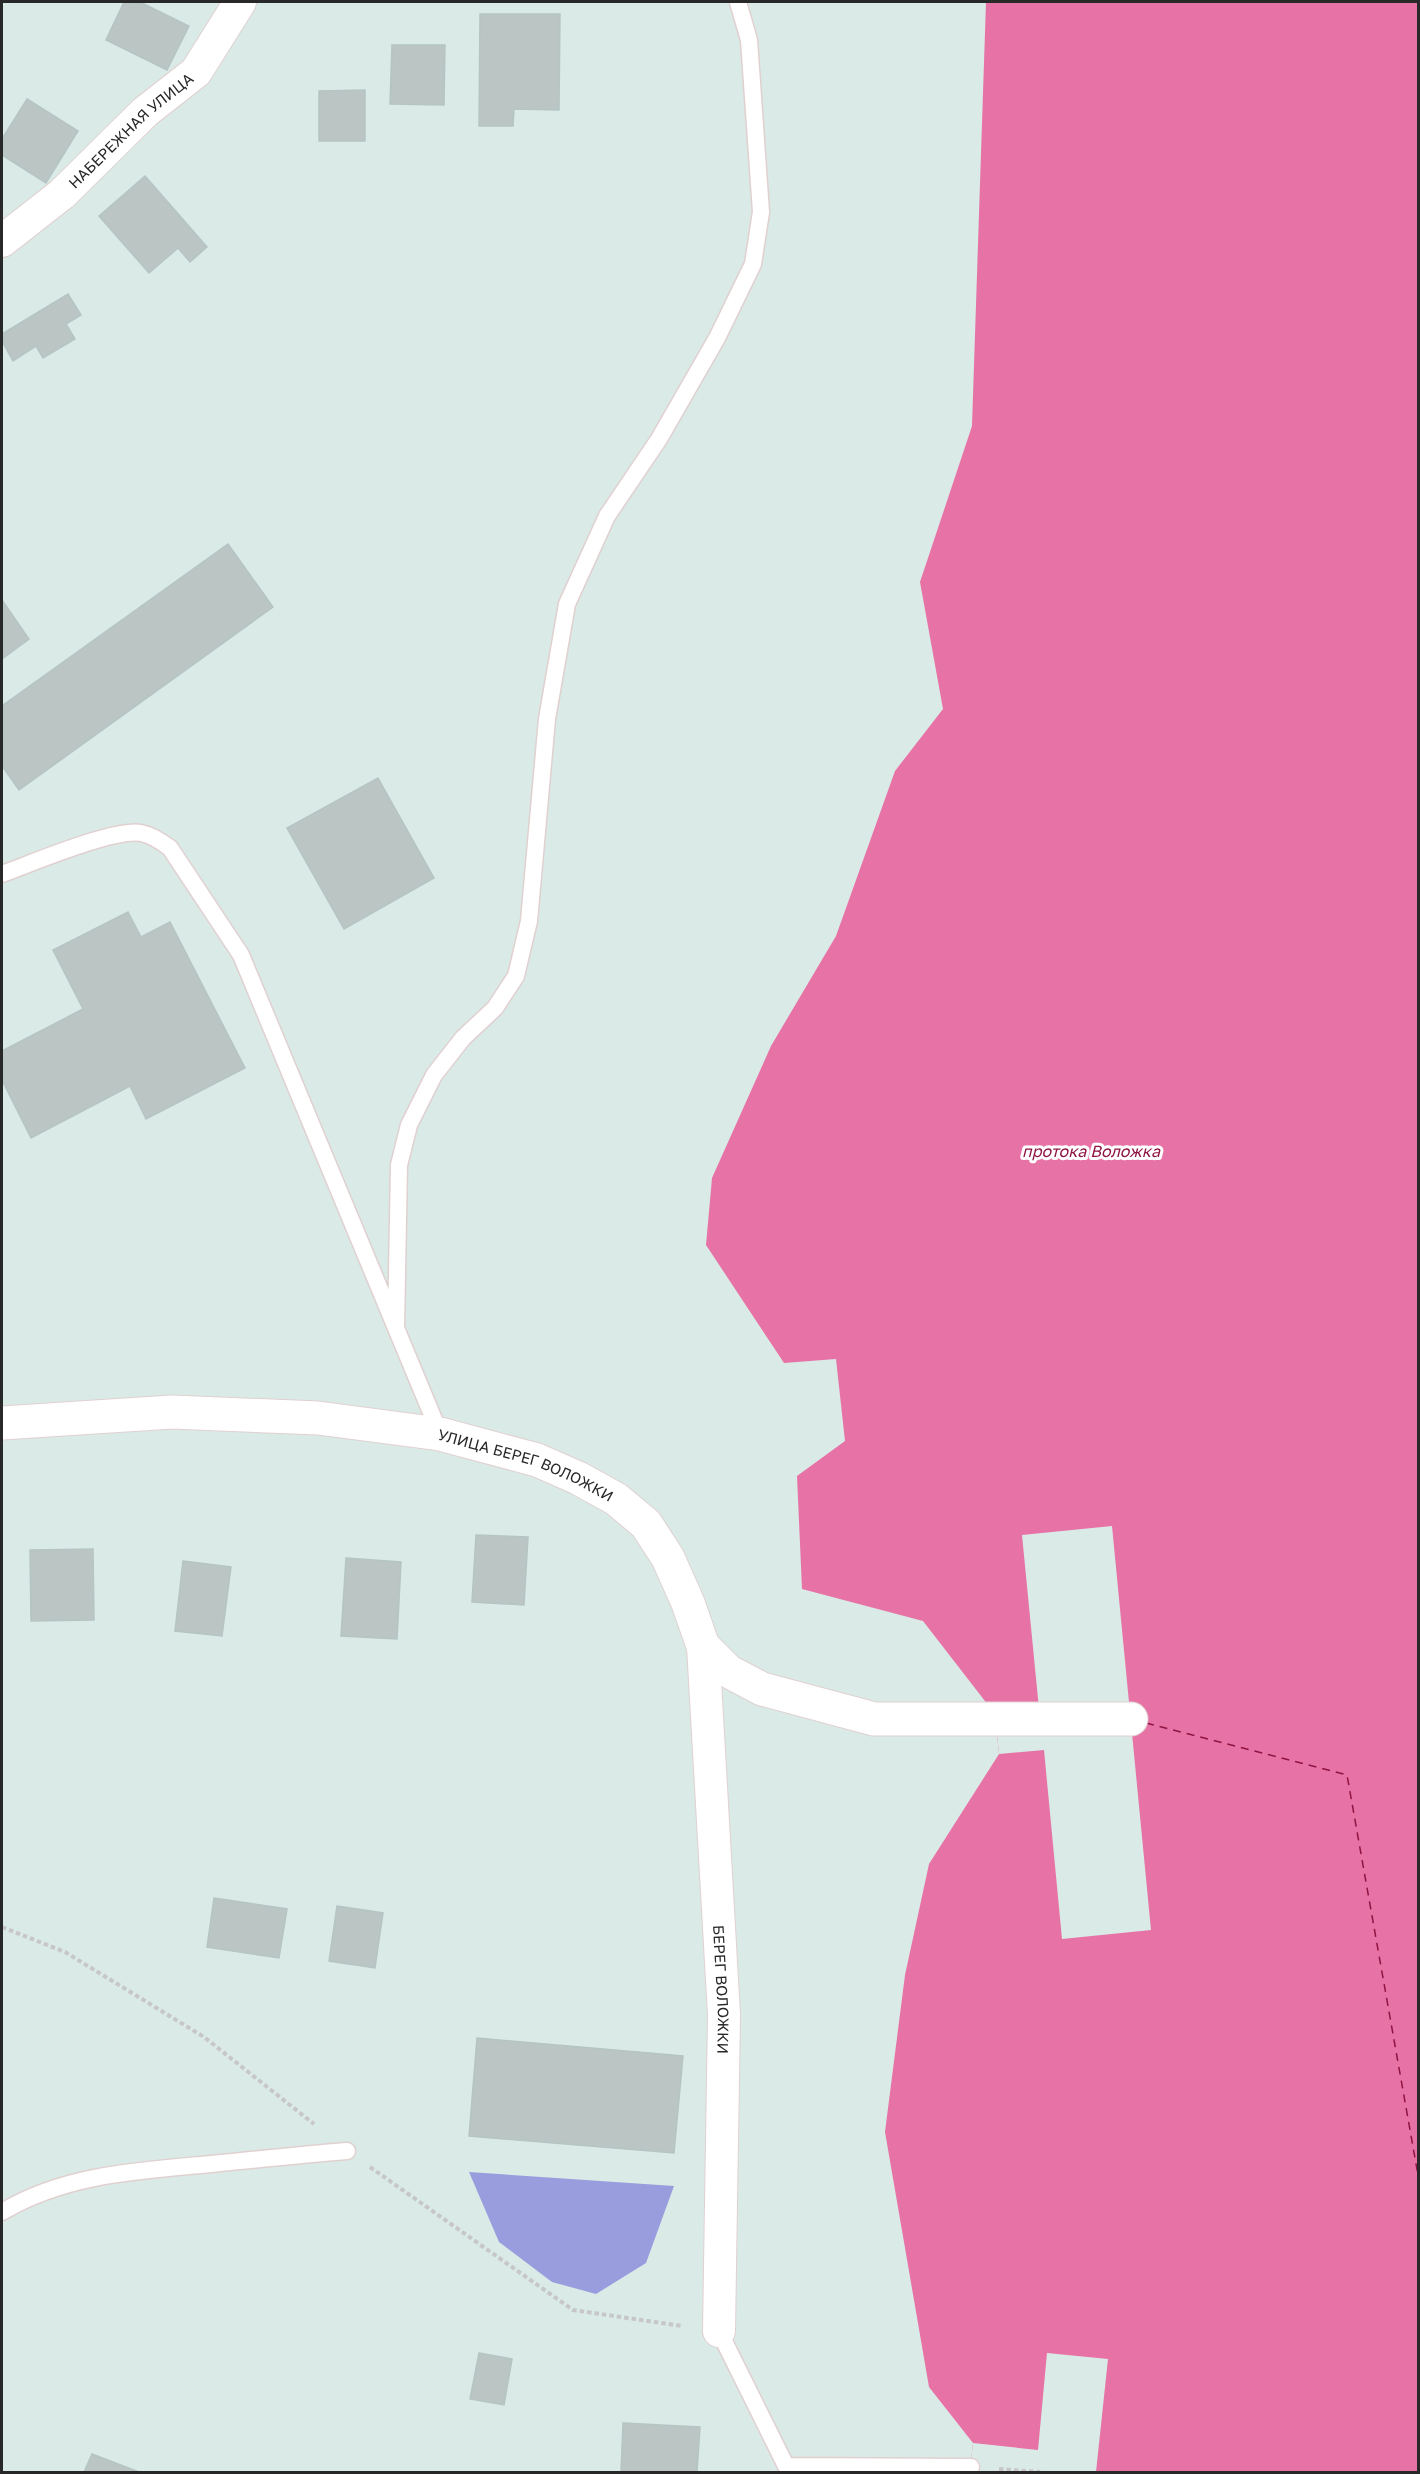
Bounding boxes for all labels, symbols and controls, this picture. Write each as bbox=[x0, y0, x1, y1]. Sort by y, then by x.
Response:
street label: НАБЕРЕЖНАЯ УЛИЦА bbox=[64, 69, 197, 192]
water label: протока Воложка bbox=[1022, 1141, 1161, 1161]
street label: УЛИЦА БЕРЕГ ВОЛОЖКИ bbox=[436, 1425, 617, 1505]
street label: БЕРЕГ ВОЛОЖКИ bbox=[710, 1924, 733, 2054]

